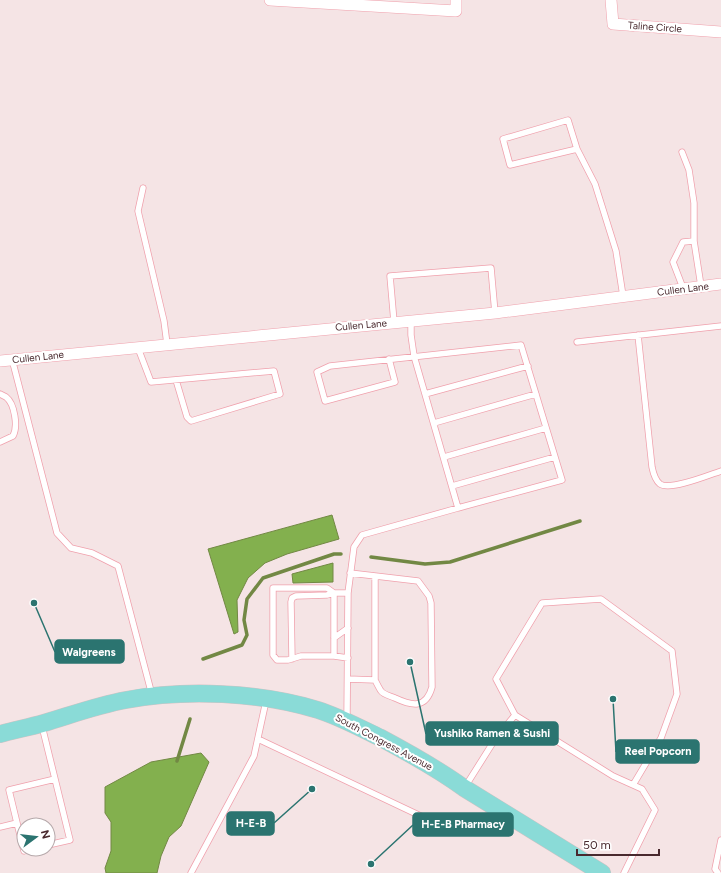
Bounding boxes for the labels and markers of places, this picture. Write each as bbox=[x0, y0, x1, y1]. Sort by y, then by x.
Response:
callout: Walgreens bbox=[55, 640, 124, 663]
callout: Yushiko Ramen & Sushi bbox=[426, 722, 558, 745]
callout: Reel Popcorn bbox=[616, 740, 699, 763]
callout: H-E-B bbox=[227, 812, 274, 835]
callout: H-E-B Pharmacy bbox=[413, 813, 513, 836]

